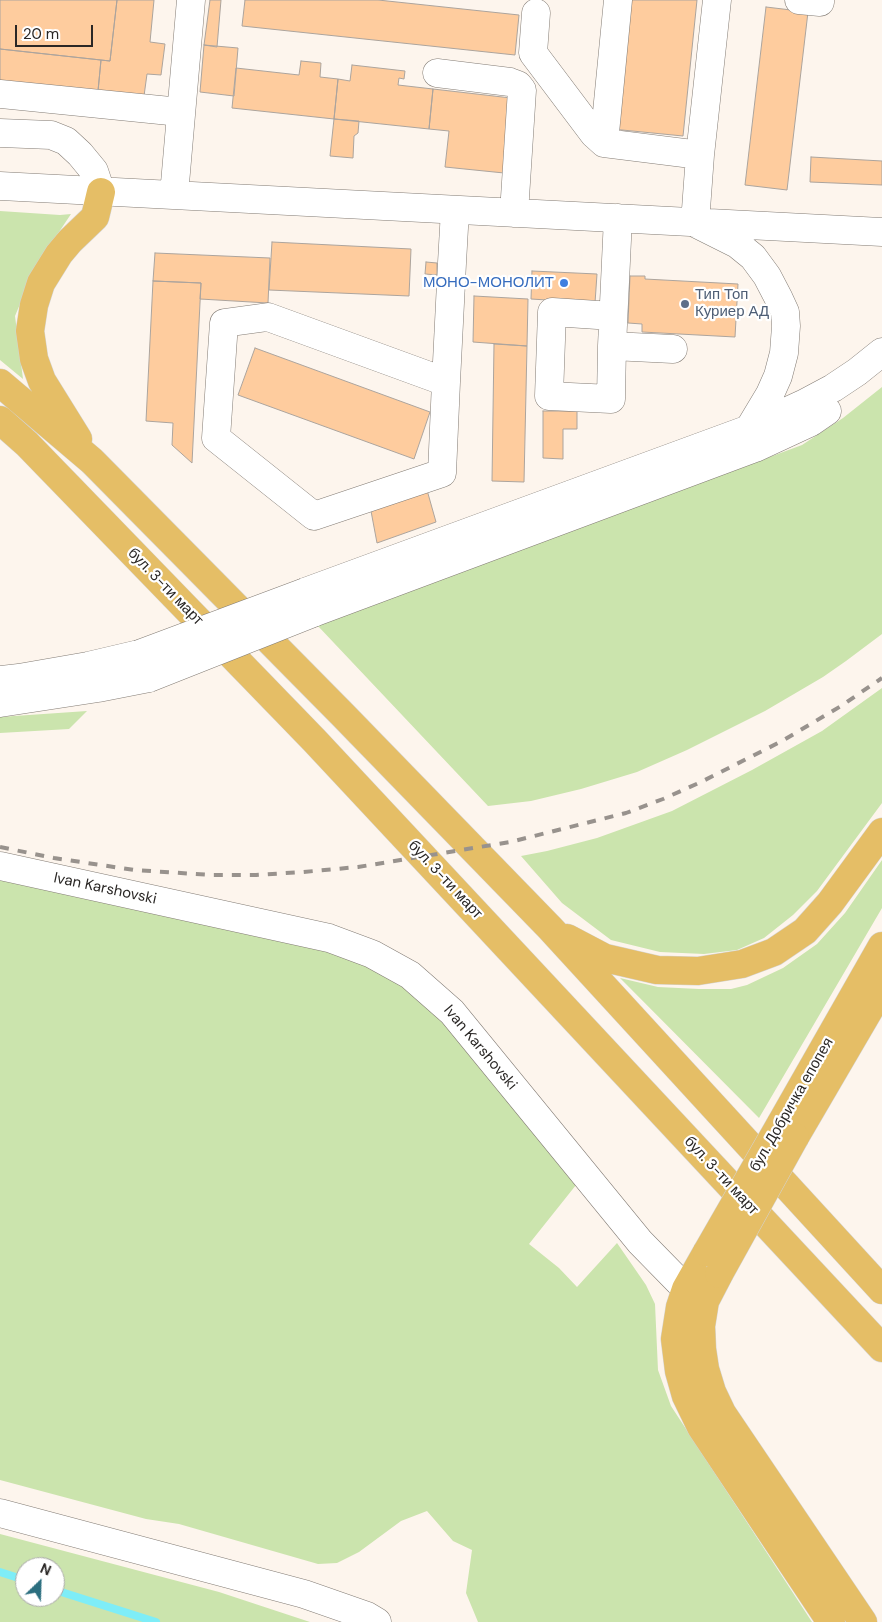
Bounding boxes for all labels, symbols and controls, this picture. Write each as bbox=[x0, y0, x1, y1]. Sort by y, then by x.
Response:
scale bar bbox=[18, 15, 95, 47]
text: 20 m bbox=[23, 24, 59, 44]
place label: МОНО-МОНОЛИТ bbox=[423, 274, 554, 292]
marker: МОНО-МОНОЛИТ bbox=[558, 277, 570, 289]
place label: Тип Топ Куриер АД bbox=[695, 286, 769, 321]
marker: Тип Топ Куриер АД bbox=[679, 298, 691, 310]
street label: бул. 3-ти март bbox=[123, 544, 207, 630]
street label: бул. 3-ти март bbox=[404, 837, 486, 923]
street label: Ivan Karshovski bbox=[52, 869, 158, 909]
street label: Ivan Karshovski bbox=[439, 1002, 521, 1094]
street label: бул. Добричка епопея bbox=[746, 1035, 838, 1175]
street label: бул. 3-ти март bbox=[680, 1133, 762, 1219]
north arrow bbox=[15, 1557, 65, 1607]
text: N bbox=[37, 1559, 54, 1580]

